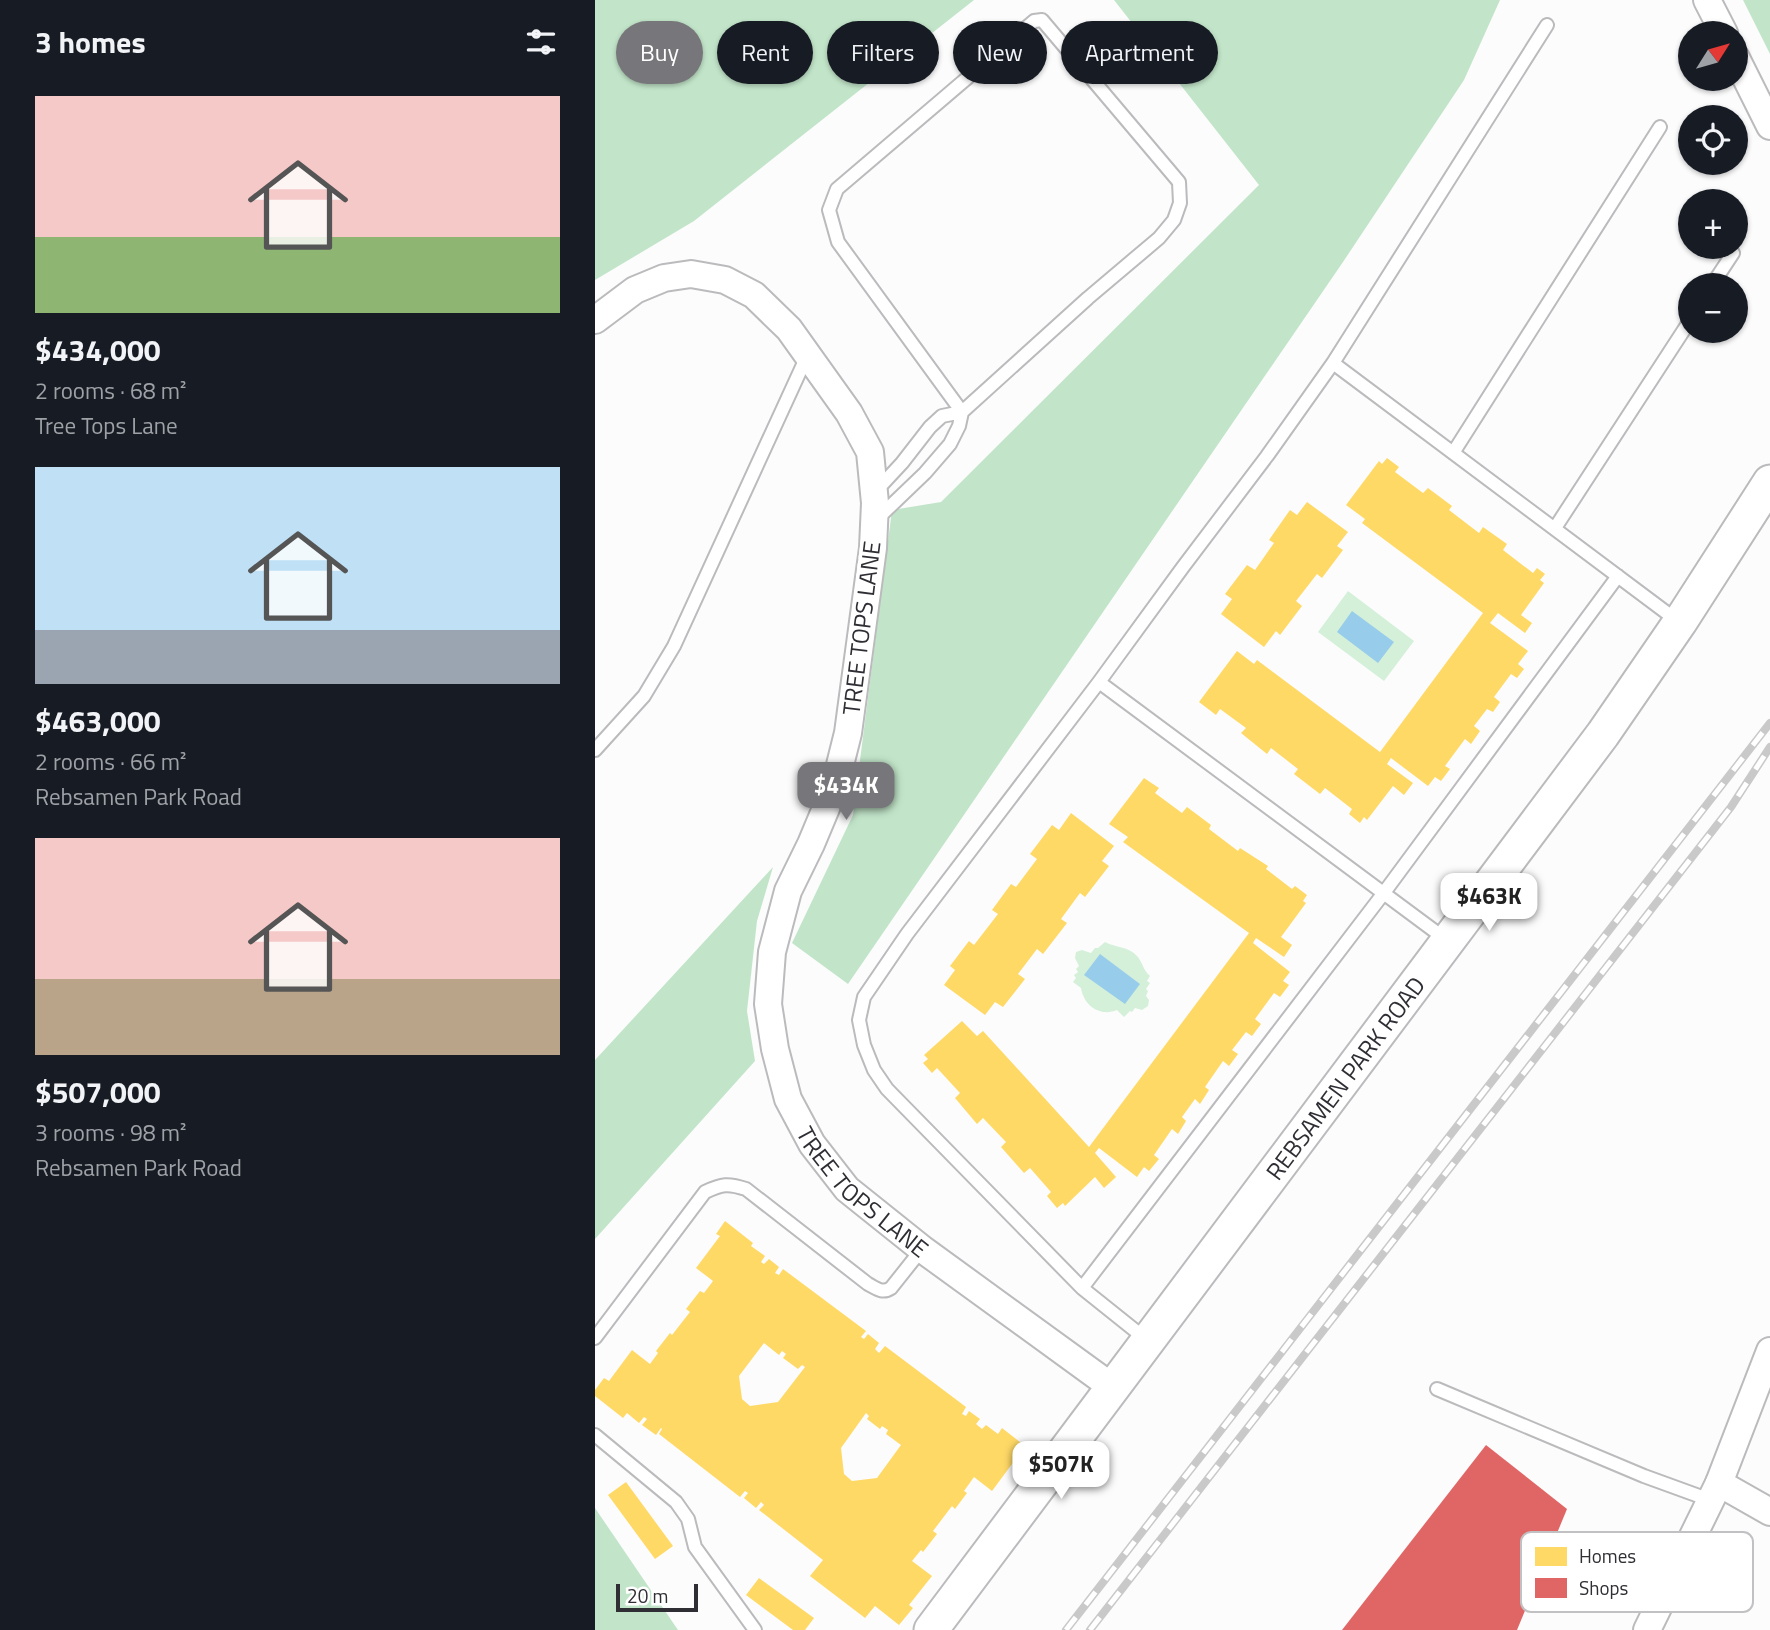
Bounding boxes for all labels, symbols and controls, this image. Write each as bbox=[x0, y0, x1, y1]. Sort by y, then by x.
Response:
text: 3 homes bbox=[35, 19, 146, 65]
chip: Buy bbox=[616, 21, 703, 84]
chip: Rent bbox=[717, 21, 813, 84]
chip: Filters bbox=[827, 21, 939, 84]
chip: New bbox=[953, 21, 1047, 84]
chip: Apartment bbox=[1061, 21, 1218, 84]
north arrow bbox=[1678, 21, 1748, 91]
map controls bbox=[1678, 21, 1748, 343]
icon: filters bbox=[522, 23, 560, 61]
button: locate bbox=[1678, 105, 1748, 175]
icon: home bbox=[235, 142, 361, 268]
button: + bbox=[1678, 189, 1748, 259]
button: − bbox=[1678, 273, 1748, 343]
text: $434,000 bbox=[35, 327, 161, 373]
text: 2 rooms · 68 m² bbox=[35, 373, 186, 408]
text: Tree Tops Lane bbox=[35, 408, 178, 443]
icon: home bbox=[235, 513, 361, 639]
street label: TREE TOPS LANE bbox=[832, 539, 890, 717]
text: $463,000 bbox=[35, 698, 161, 744]
text: 2 rooms · 66 m² bbox=[35, 744, 186, 779]
pin: $434K bbox=[797, 762, 895, 822]
text: $434K bbox=[813, 767, 879, 802]
text: Rebsamen Park Road bbox=[35, 779, 242, 814]
pin: $463K bbox=[1440, 874, 1538, 933]
text: $463K bbox=[1456, 878, 1522, 913]
icon: home bbox=[235, 884, 361, 1010]
street label: REBSAMEN PARK ROAD bbox=[1257, 969, 1433, 1187]
text: $507,000 bbox=[35, 1069, 161, 1115]
text: 3 rooms · 98 m² bbox=[35, 1115, 186, 1150]
street label: TREE TOPS LANE bbox=[788, 1120, 937, 1266]
text: Rebsamen Park Road bbox=[35, 1150, 242, 1185]
pin: $507K bbox=[1012, 1442, 1110, 1501]
text: $507K bbox=[1028, 1446, 1094, 1481]
legend bbox=[1521, 1532, 1753, 1612]
text: Homes bbox=[1579, 1541, 1636, 1570]
text: Shops bbox=[1579, 1573, 1629, 1602]
scale bar bbox=[616, 1581, 698, 1613]
text: 20 m bbox=[627, 1581, 668, 1610]

